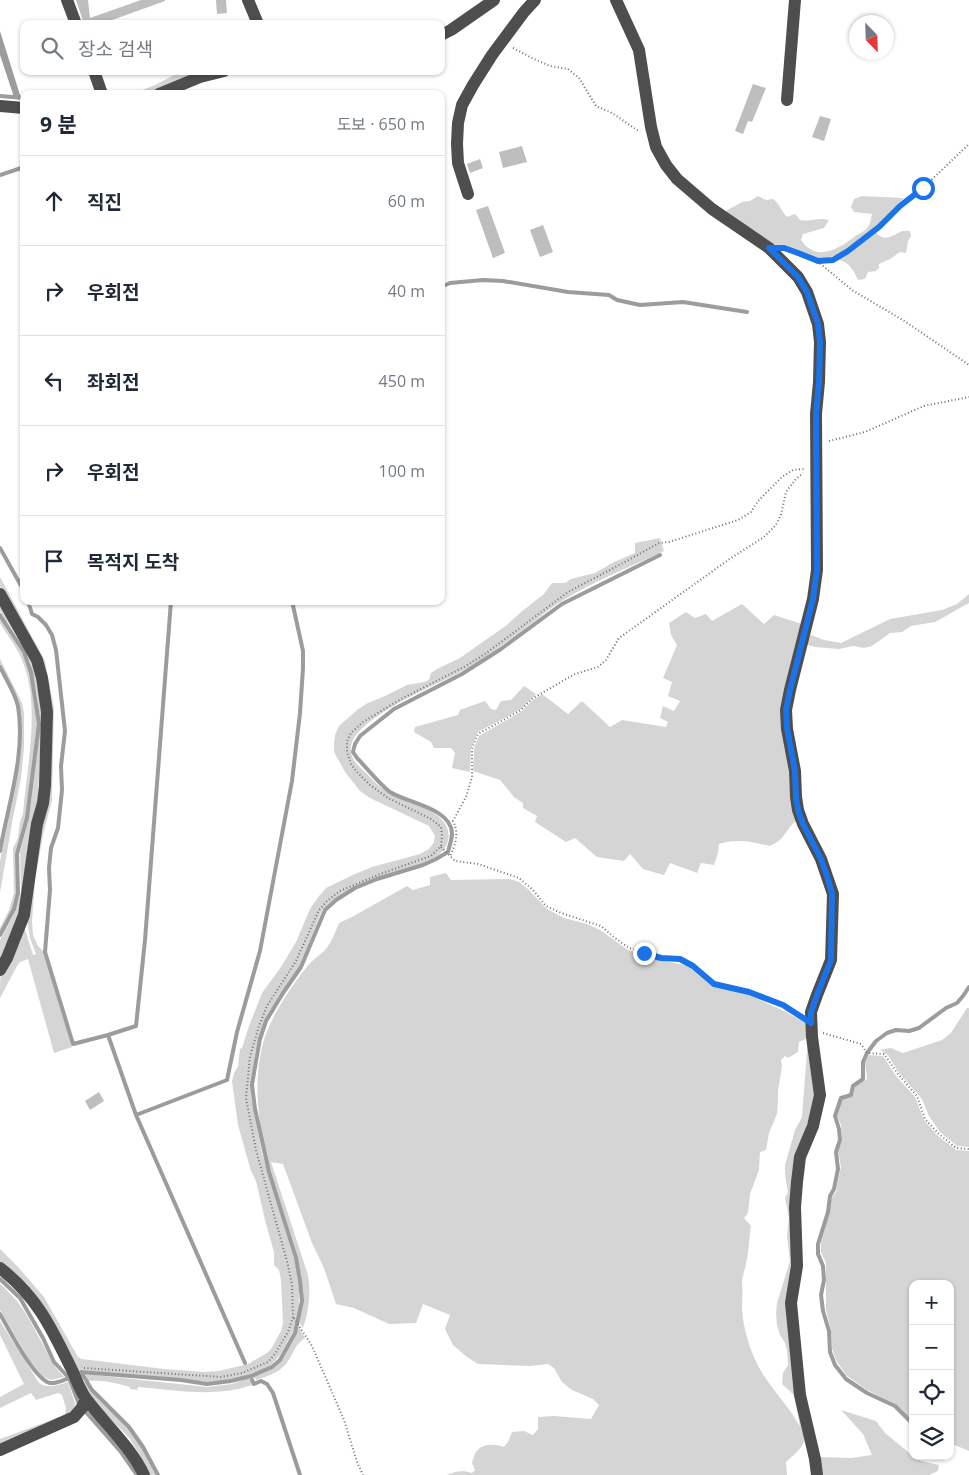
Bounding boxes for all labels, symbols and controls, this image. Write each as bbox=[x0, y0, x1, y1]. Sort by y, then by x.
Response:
north arrow bbox=[849, 15, 894, 60]
search box bbox=[20, 20, 445, 75]
icon: search bbox=[38, 34, 66, 62]
text: 장소 검색 bbox=[78, 36, 153, 62]
text: 9 분 bbox=[40, 110, 77, 138]
text: 도보 · 650 m bbox=[337, 113, 425, 135]
route start bbox=[912, 177, 935, 200]
icon: ahead bbox=[40, 187, 68, 215]
text: 직진 bbox=[87, 189, 122, 215]
text: 60 m bbox=[388, 190, 425, 212]
icon: right bbox=[40, 277, 68, 305]
text: 우회전 bbox=[87, 279, 139, 305]
text: 40 m bbox=[388, 280, 425, 302]
icon: left bbox=[40, 367, 68, 395]
text: 좌회전 bbox=[87, 369, 139, 395]
text: 450 m bbox=[379, 370, 425, 392]
icon: right bbox=[40, 457, 68, 485]
text: 우회전 bbox=[87, 459, 139, 485]
text: 100 m bbox=[379, 460, 425, 482]
icon: arrive bbox=[40, 547, 68, 575]
text: 목적지 도착 bbox=[87, 549, 179, 575]
route end bbox=[633, 942, 656, 965]
map controls bbox=[909, 1280, 954, 1460]
button: + bbox=[909, 1280, 954, 1325]
button: − bbox=[909, 1325, 954, 1370]
button: locate bbox=[909, 1370, 954, 1415]
button: layers bbox=[909, 1415, 954, 1460]

